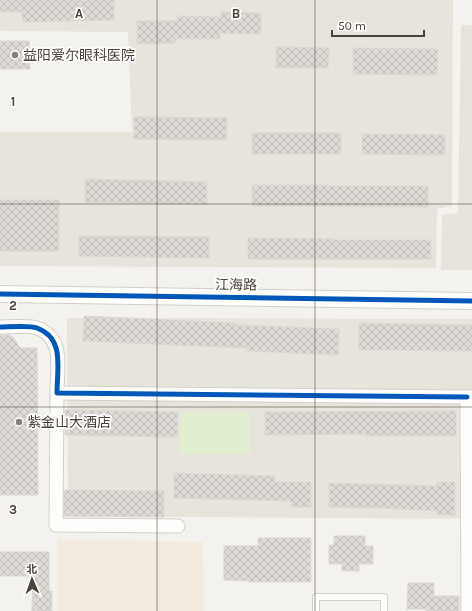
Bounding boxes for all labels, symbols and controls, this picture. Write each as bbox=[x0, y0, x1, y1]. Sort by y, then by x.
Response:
text: A bbox=[75, 6, 83, 21]
text: B bbox=[232, 6, 240, 21]
scale bar bbox=[332, 12, 424, 38]
text: 50 m bbox=[338, 19, 366, 33]
place label: 益阳爱尔眼科医院 bbox=[23, 47, 135, 64]
marker: 益阳爱尔眼科医院 bbox=[10, 50, 20, 60]
text: 1 bbox=[11, 94, 15, 109]
street label: 江海路 bbox=[215, 276, 257, 294]
text: 2 bbox=[9, 298, 17, 313]
place label: 紫金山大酒店 bbox=[27, 414, 111, 431]
marker: 紫金山大酒店 bbox=[14, 417, 24, 427]
text: 3 bbox=[9, 502, 17, 517]
north arrow bbox=[12, 559, 52, 599]
text: 北 bbox=[26, 563, 37, 576]

